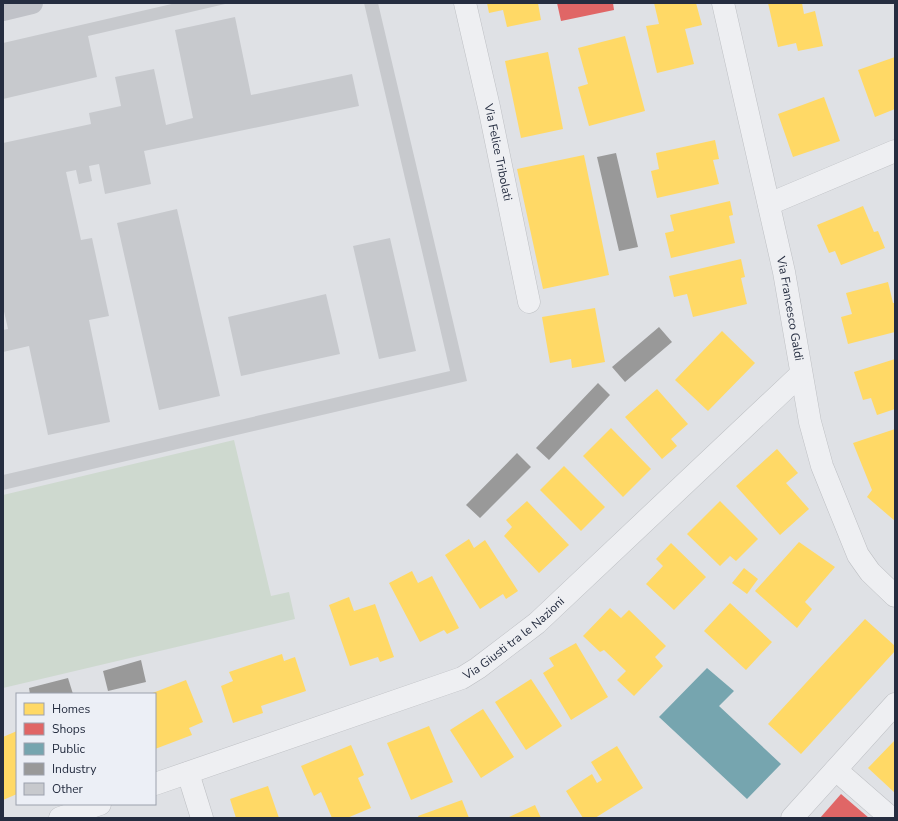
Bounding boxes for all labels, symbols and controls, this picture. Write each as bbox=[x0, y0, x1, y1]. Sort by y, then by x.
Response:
street label: Via Felice Tribolati bbox=[480, 101, 516, 202]
street label: Via Francesco Galdi bbox=[773, 254, 807, 362]
street label: Via Giusti tra le Nazioni bbox=[459, 593, 568, 684]
legend bbox=[16, 693, 156, 805]
text: Homes bbox=[52, 701, 90, 717]
text: Shops bbox=[52, 721, 86, 737]
text: Public bbox=[52, 741, 86, 757]
text: Industry bbox=[52, 761, 97, 777]
text: Other bbox=[52, 781, 84, 797]

